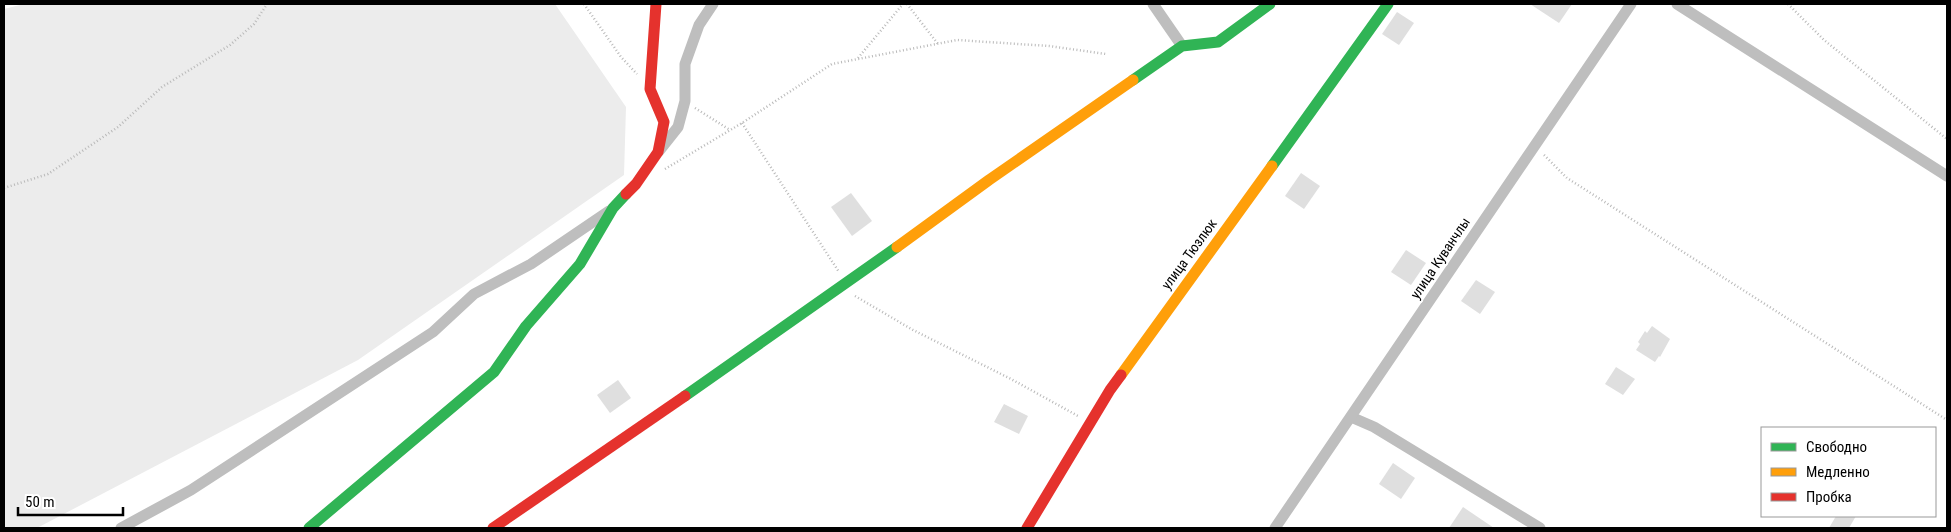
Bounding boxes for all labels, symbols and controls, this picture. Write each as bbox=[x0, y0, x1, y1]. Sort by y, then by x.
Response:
street label: улица Куванчлы bbox=[1407, 214, 1473, 302]
street label: улица Тюзлюк bbox=[1158, 215, 1220, 292]
legend bbox=[1761, 427, 1936, 517]
text: Свободно bbox=[1806, 438, 1867, 456]
text: Медленно bbox=[1806, 463, 1870, 481]
scale bar bbox=[18, 484, 122, 516]
text: Пробка bbox=[1806, 488, 1852, 506]
text: 50 m bbox=[25, 493, 55, 511]

